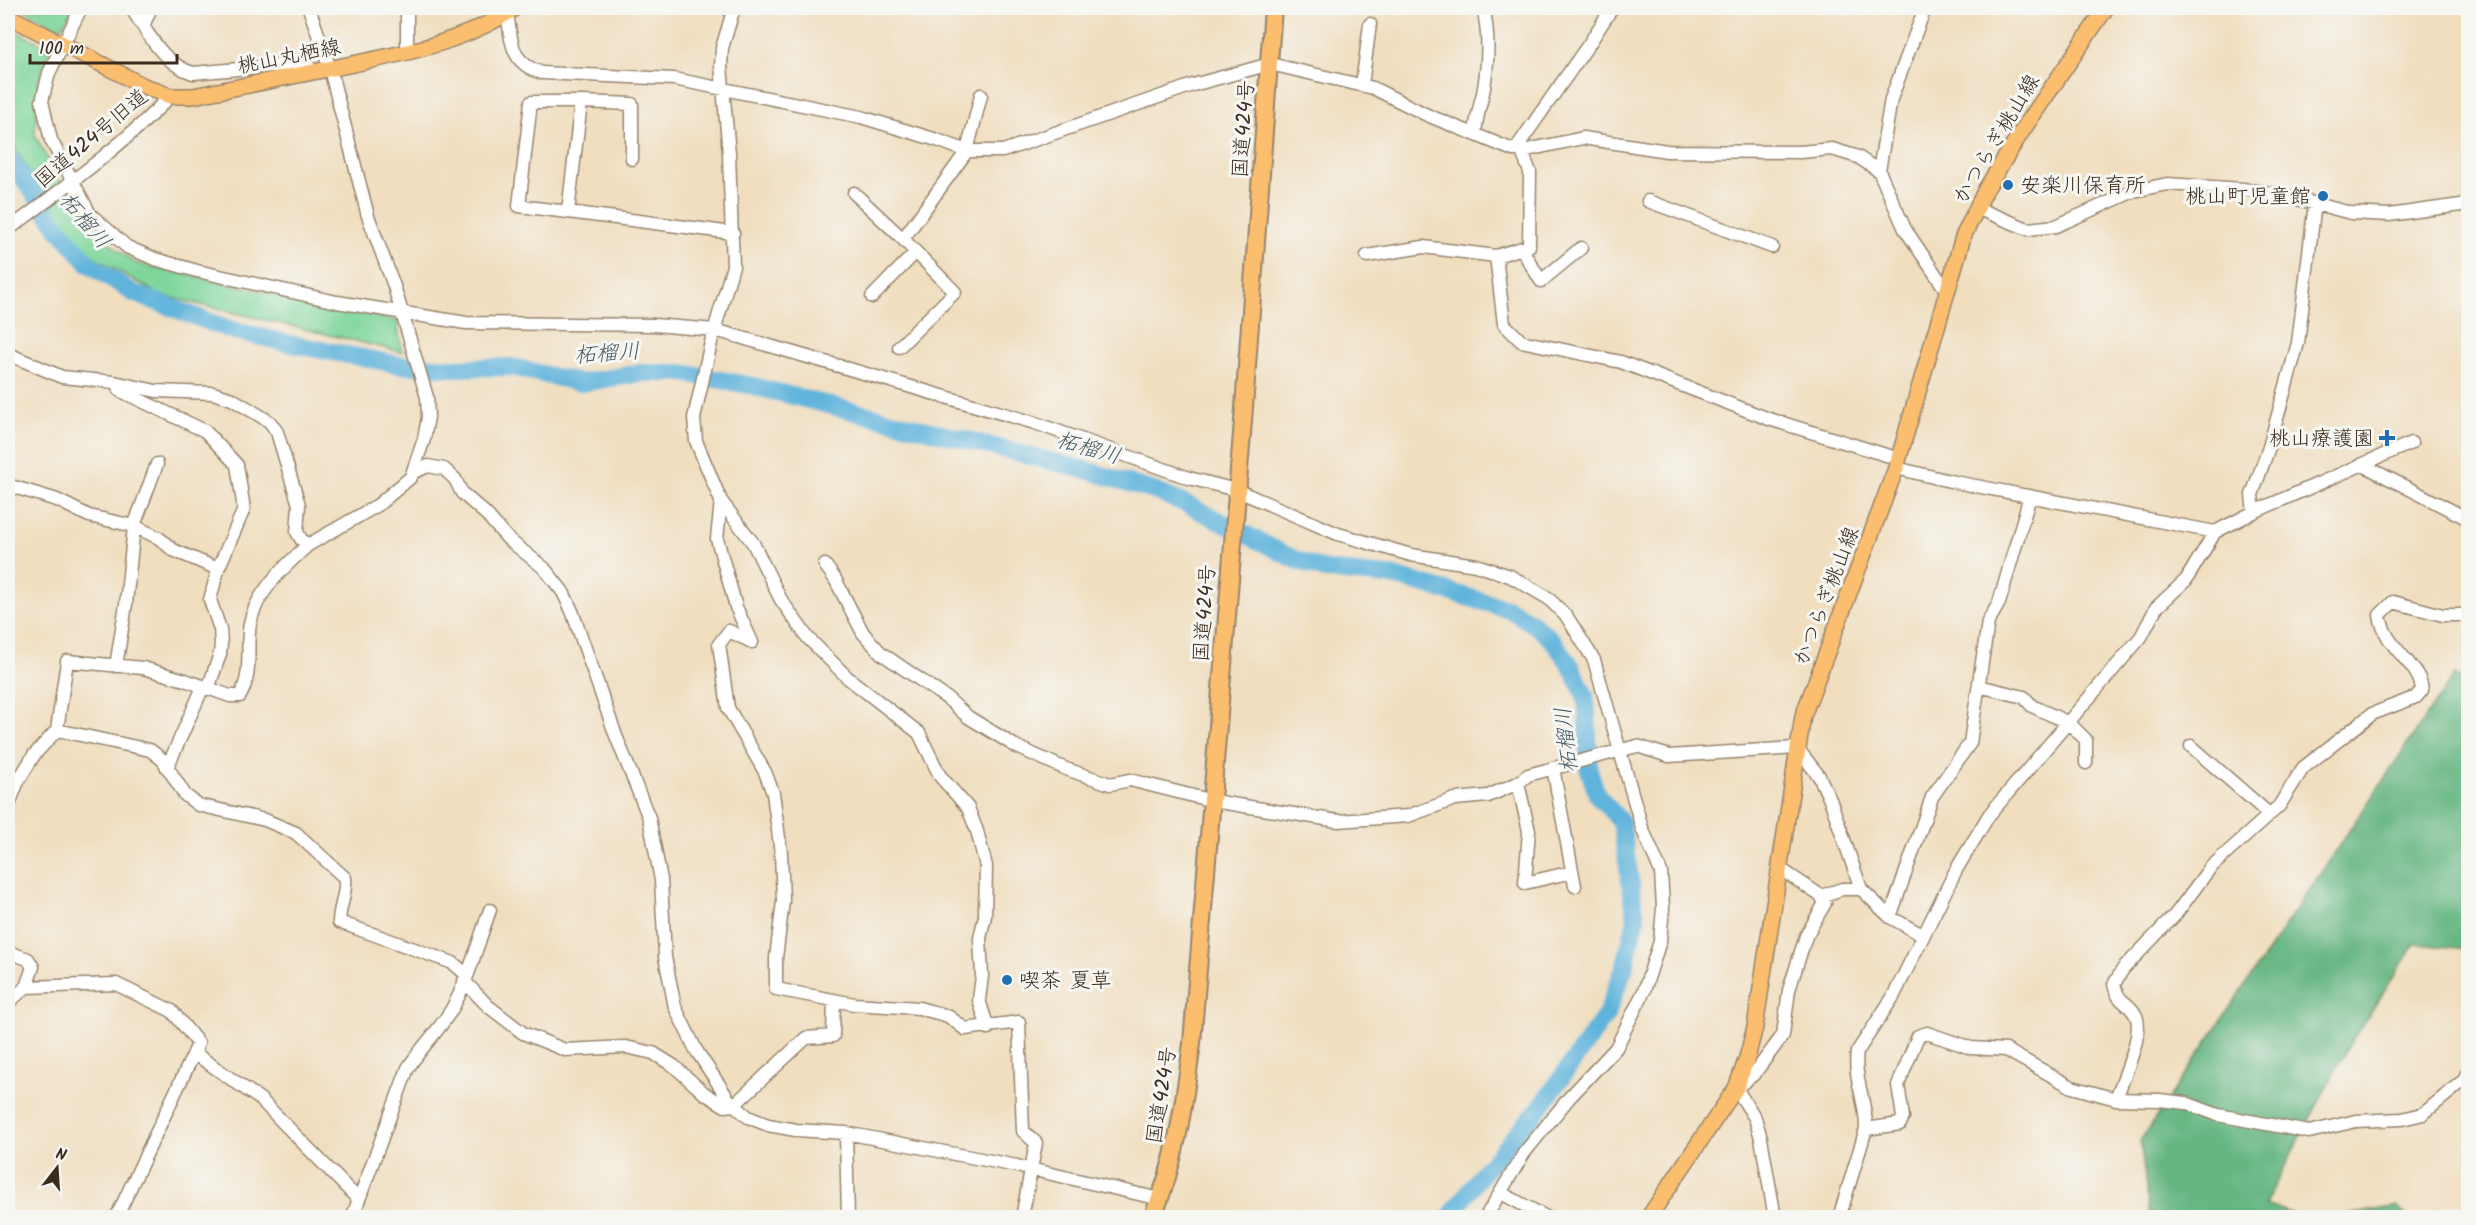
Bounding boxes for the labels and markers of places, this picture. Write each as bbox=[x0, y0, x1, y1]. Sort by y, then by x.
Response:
place label: 安楽川保育所 bbox=[2020, 170, 2146, 203]
marker: 安楽川保育所 bbox=[2001, 178, 2015, 192]
place label: 桃山町児童館 bbox=[2185, 181, 2311, 214]
marker: 桃山町児童館 bbox=[2316, 189, 2330, 203]
place label: 桃山療護園 bbox=[2269, 423, 2374, 456]
marker: 桃山療護園 bbox=[2378, 429, 2396, 447]
place label: 喫茶 夏草 bbox=[1019, 965, 1111, 998]
marker: 喫茶 夏草 bbox=[1000, 973, 1014, 987]

